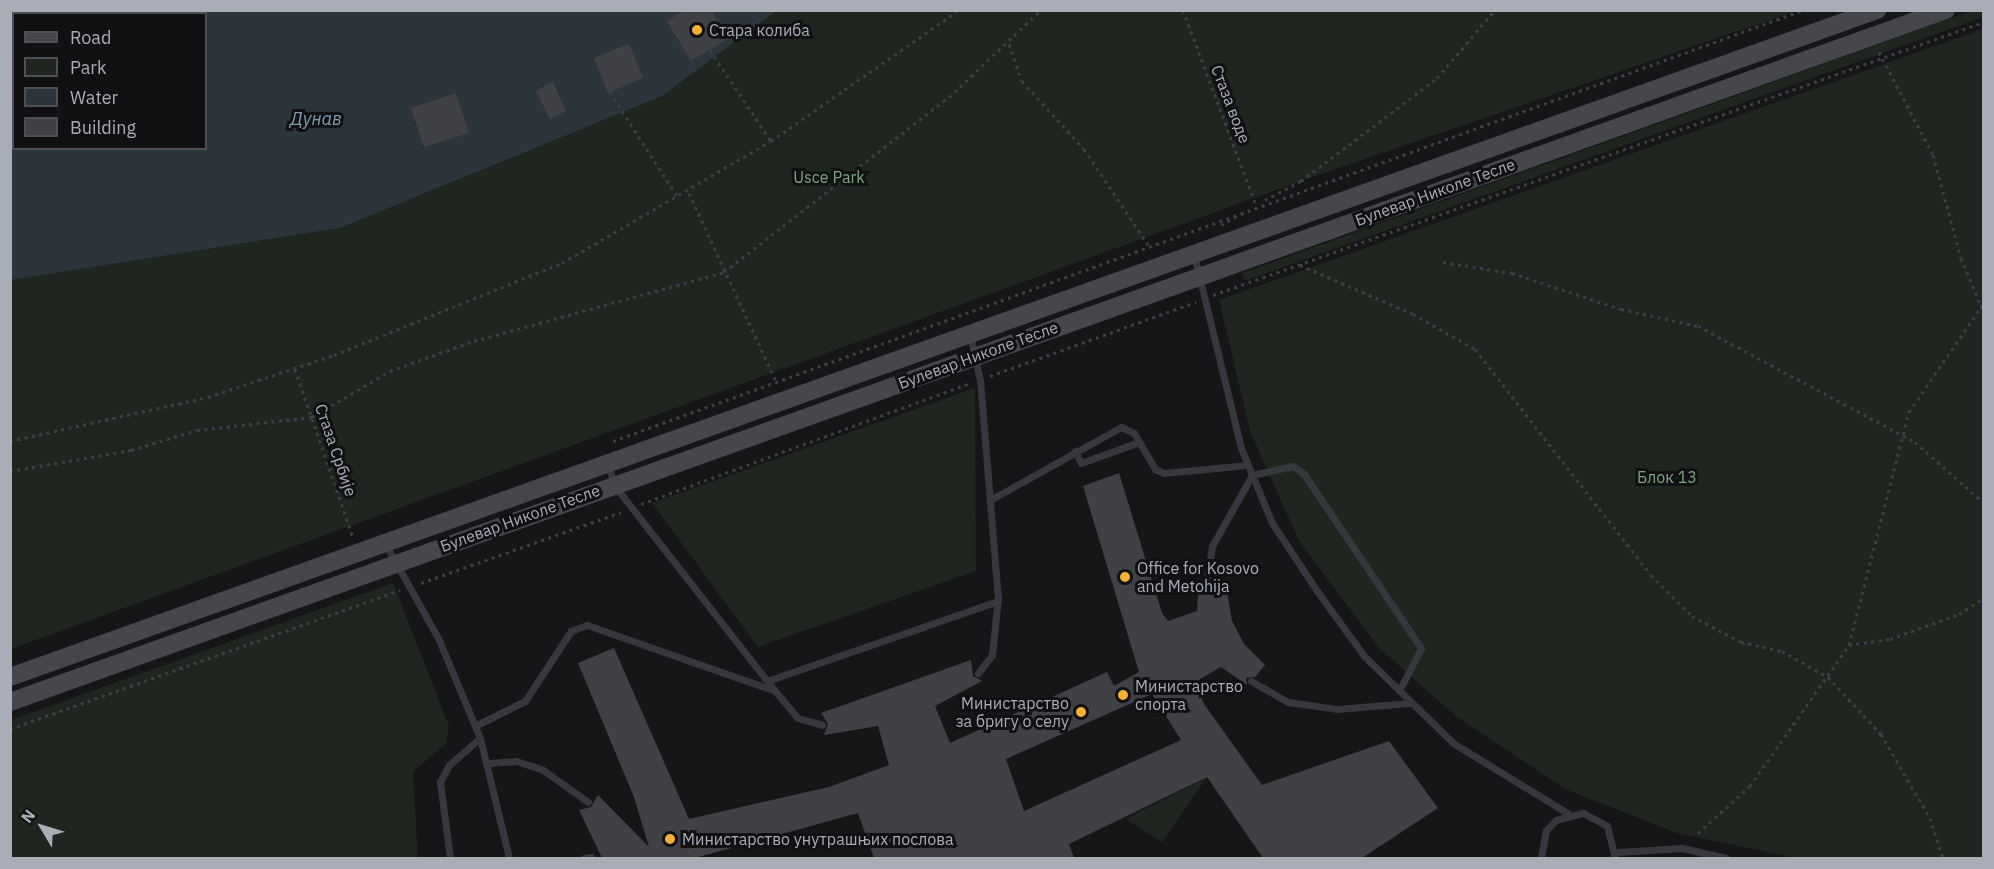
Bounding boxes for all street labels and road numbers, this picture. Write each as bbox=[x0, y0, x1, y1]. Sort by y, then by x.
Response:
street label: Стаза воде bbox=[1207, 62, 1255, 146]
street label: Булевар Николе Тесле bbox=[1353, 154, 1517, 230]
street label: Булевар Николе Тесле bbox=[896, 317, 1060, 393]
street label: Стаза Србије bbox=[311, 401, 361, 499]
street label: Булевар Николе Тесле bbox=[438, 480, 602, 556]

